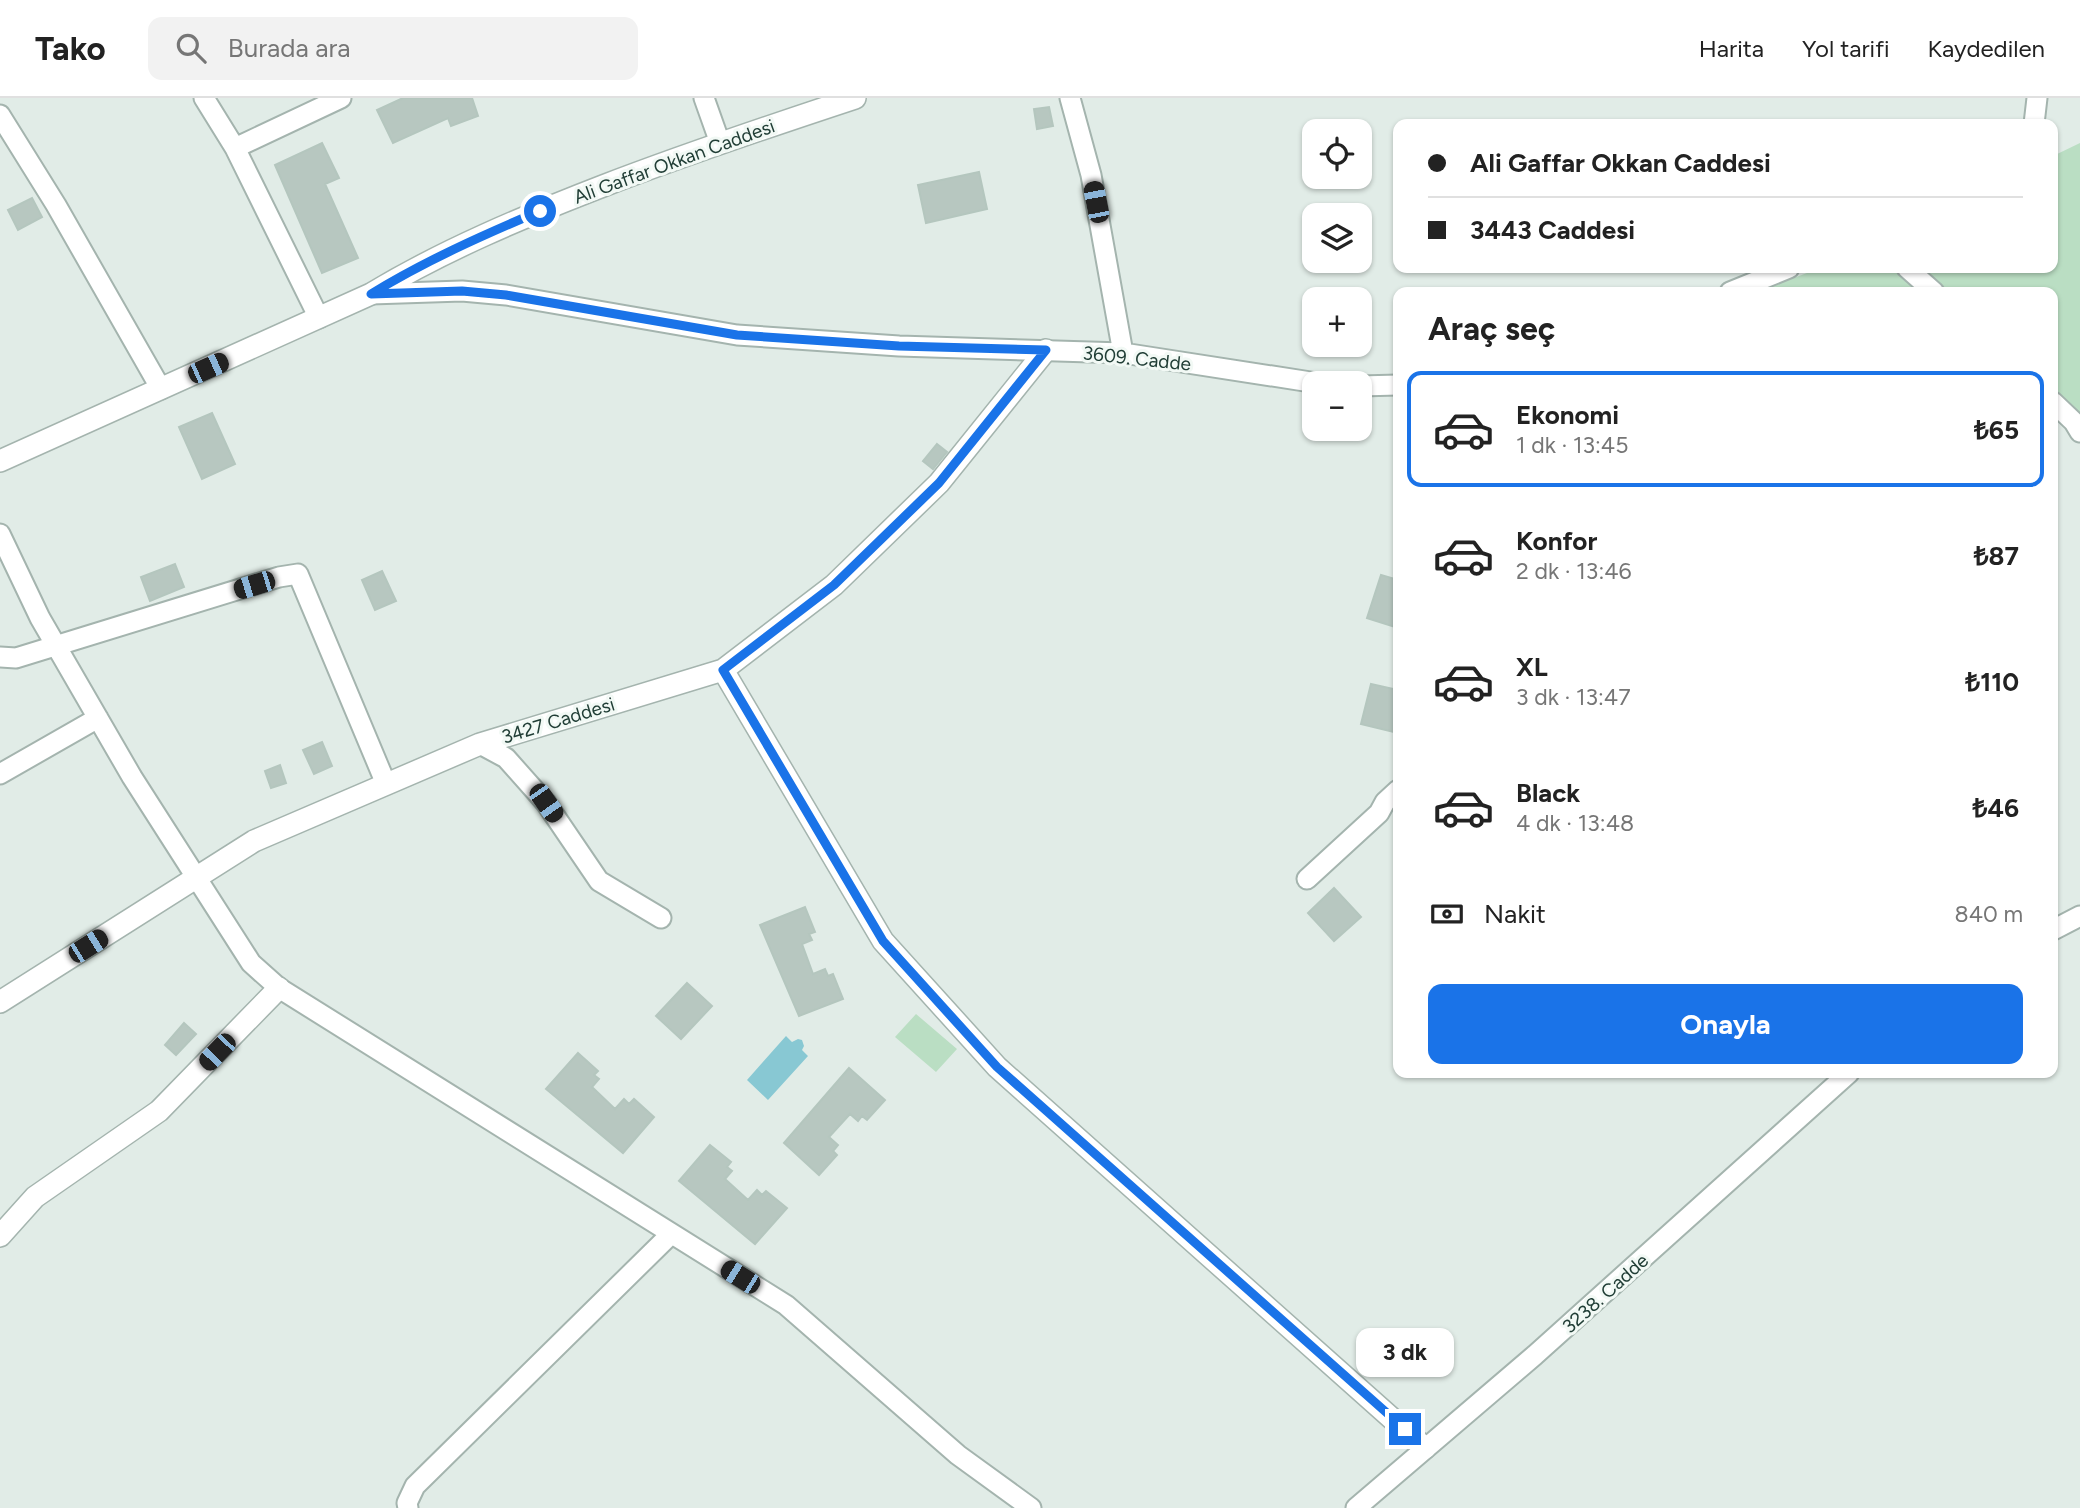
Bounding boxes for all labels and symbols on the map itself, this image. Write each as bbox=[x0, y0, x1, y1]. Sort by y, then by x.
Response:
street label: Ali Gaffar Okkan Caddesi bbox=[570, 114, 778, 209]
car bbox=[1082, 179, 1111, 225]
route start bbox=[524, 195, 556, 227]
street label: 3609. Cadde bbox=[1082, 341, 1192, 376]
car bbox=[185, 350, 232, 386]
car bbox=[231, 569, 278, 601]
street label: 3427 Caddesi bbox=[499, 692, 617, 749]
car bbox=[526, 780, 567, 826]
car bbox=[65, 926, 112, 966]
car bbox=[195, 1030, 240, 1074]
street label: 3238. Cadde bbox=[1558, 1249, 1653, 1338]
car bbox=[717, 1257, 764, 1297]
callout: 3 dk bbox=[1356, 1328, 1454, 1376]
route end bbox=[1389, 1413, 1421, 1445]

